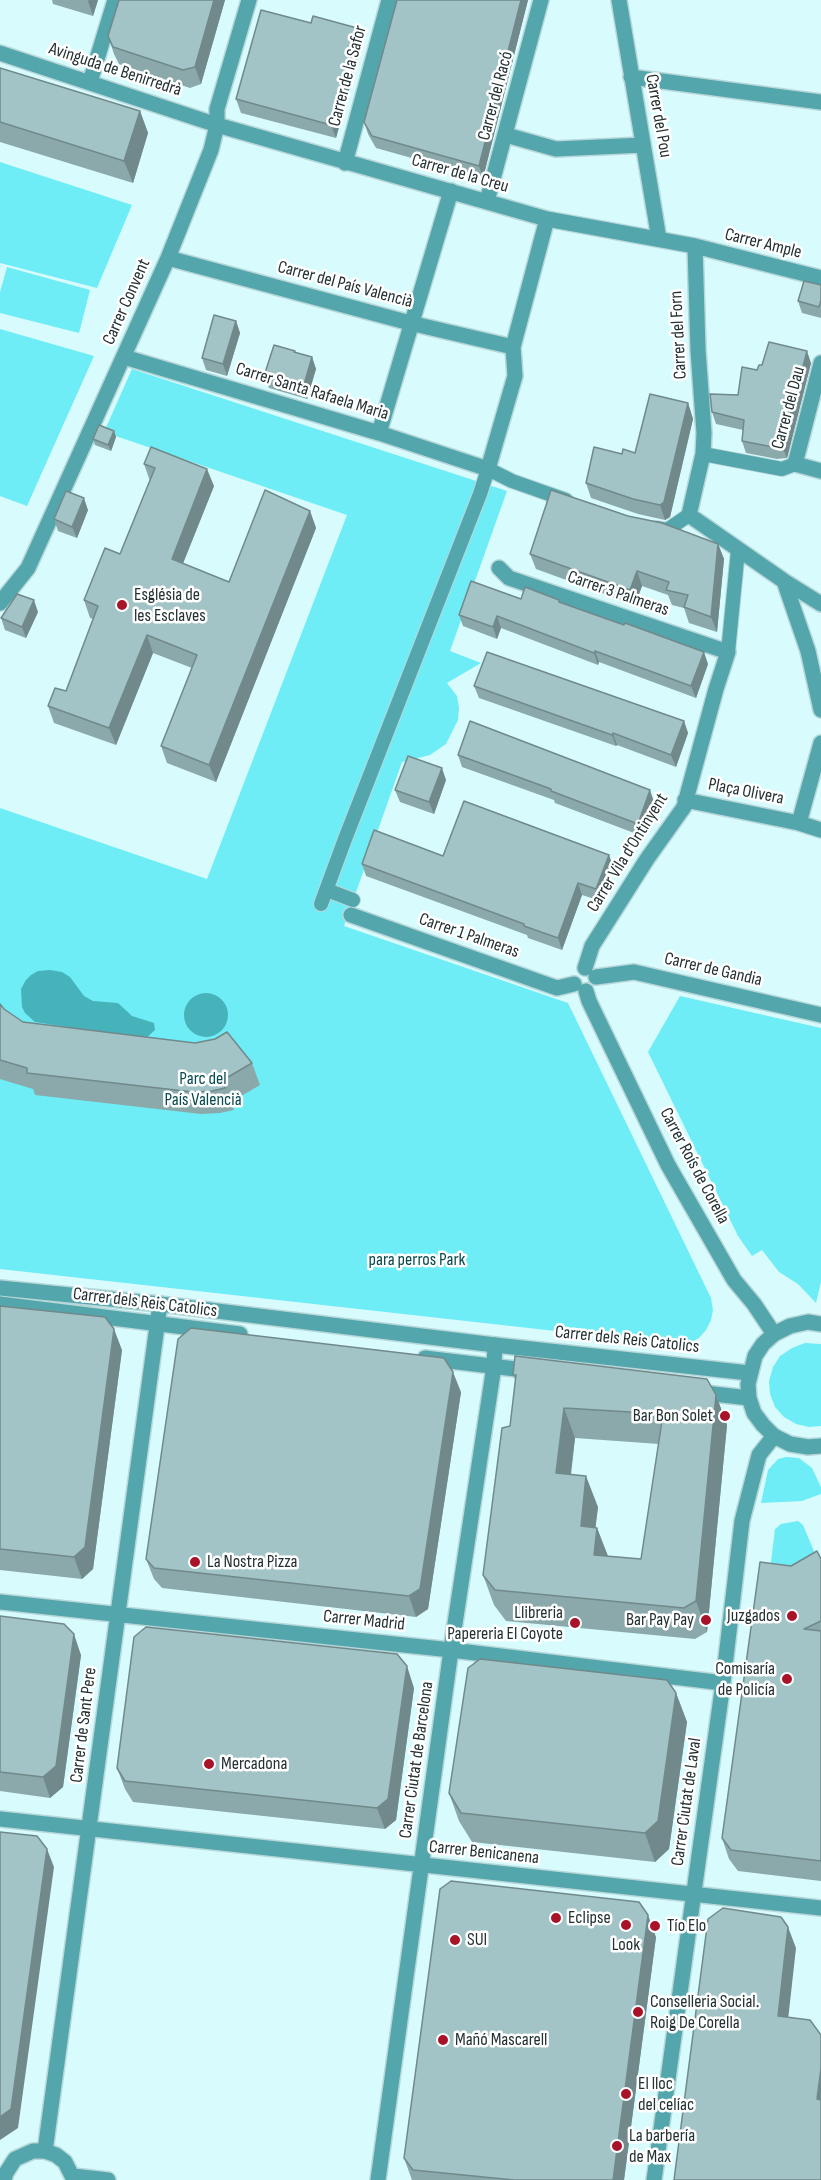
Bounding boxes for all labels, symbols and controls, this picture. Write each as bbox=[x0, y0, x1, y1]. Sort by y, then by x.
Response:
street label: Carrer de la Safor bbox=[324, 23, 372, 129]
street label: Avinguda de Benirredrà bbox=[46, 38, 184, 102]
street label: Carrer del Racó bbox=[474, 49, 518, 143]
street label: Carrer del Pou bbox=[640, 73, 676, 159]
street label: Carrer de la Creu bbox=[409, 150, 511, 198]
street label: Carrer Ample bbox=[722, 224, 804, 264]
street label: Carrer Convent bbox=[98, 256, 156, 348]
street label: Carrer del País Valencià bbox=[275, 257, 415, 313]
street label: Carrer del Forn bbox=[666, 290, 692, 380]
street label: Carrer Santa Rafaela Maria bbox=[233, 358, 391, 426]
street label: Carrer del Dau bbox=[768, 364, 810, 452]
street label: Carrer 3 Palmeras bbox=[564, 567, 672, 621]
place label: Església de les Esclaves bbox=[134, 584, 206, 626]
marker: Església de les Esclaves bbox=[115, 598, 129, 612]
street label: Plaça Olivera bbox=[706, 774, 786, 810]
street label: Carrer Vila d'Ontinyent bbox=[583, 790, 673, 916]
street label: Carrer 1 Palmeras bbox=[416, 909, 522, 963]
street label: Carrer de Gandia bbox=[662, 948, 764, 992]
park label: Parc del País Valencià bbox=[164, 1068, 242, 1110]
street label: Carrer Roís de Corella bbox=[654, 1104, 734, 1228]
park label: para perros Park bbox=[369, 1249, 465, 1271]
street label: Carrer dels Reis Catolics bbox=[72, 1283, 218, 1323]
street label: Carrer dels Reis Catolics bbox=[554, 1322, 700, 1358]
place label: Bar Bon Solet bbox=[633, 1405, 713, 1427]
marker: Bar Bon Solet bbox=[718, 1409, 732, 1423]
place label: La Nostra Pizza bbox=[207, 1551, 298, 1573]
marker: La Nostra Pizza bbox=[188, 1555, 202, 1569]
place label: Llibreria Papereria El Coyote bbox=[447, 1602, 563, 1644]
place label: Juzgados bbox=[727, 1605, 780, 1627]
street label: Carrer Madrid bbox=[322, 1606, 406, 1636]
place label: Bar Pay Pay bbox=[626, 1609, 694, 1631]
marker: Juzgados bbox=[785, 1609, 799, 1623]
marker: Bar Pay Pay bbox=[699, 1613, 713, 1627]
marker: Llibreria Papereria El Coyote bbox=[568, 1616, 582, 1630]
place label: Comisaría de Policía bbox=[715, 1658, 775, 1700]
street label: Carrer de Sant Pere bbox=[66, 1666, 102, 1784]
marker: Comisaría de Policía bbox=[780, 1672, 794, 1686]
street label: Carrer Ciutat de Barcelona bbox=[395, 1680, 439, 1840]
street label: Carrer Ciutat de Laval bbox=[667, 1737, 707, 1867]
place label: Mercadona bbox=[221, 1753, 287, 1775]
marker: Mercadona bbox=[202, 1757, 216, 1771]
street label: Carrer Benicanena bbox=[428, 1836, 540, 1870]
place label: Eclipse bbox=[568, 1907, 611, 1929]
marker: Eclipse bbox=[549, 1911, 563, 1925]
place label: Tío Elo bbox=[667, 1915, 706, 1937]
marker: Look bbox=[619, 1918, 633, 1932]
marker: Tío Elo bbox=[648, 1919, 662, 1933]
place label: SUI bbox=[467, 1929, 487, 1951]
marker: SUI bbox=[448, 1933, 462, 1947]
place label: Look bbox=[612, 1934, 640, 1956]
place label: Conselleria Social. Roig De Corella bbox=[650, 1991, 759, 2034]
marker: Conselleria Social. Roig De Corella bbox=[631, 2005, 645, 2019]
place label: Mañó Mascarell bbox=[455, 2029, 547, 2051]
marker: Mañó Mascarell bbox=[436, 2033, 450, 2047]
place label: El lloc del celíac bbox=[638, 2073, 694, 2116]
marker: El lloc del celíac bbox=[619, 2087, 633, 2101]
place label: La barbería de Max bbox=[629, 2125, 695, 2168]
marker: La barbería de Max bbox=[610, 2139, 624, 2153]

